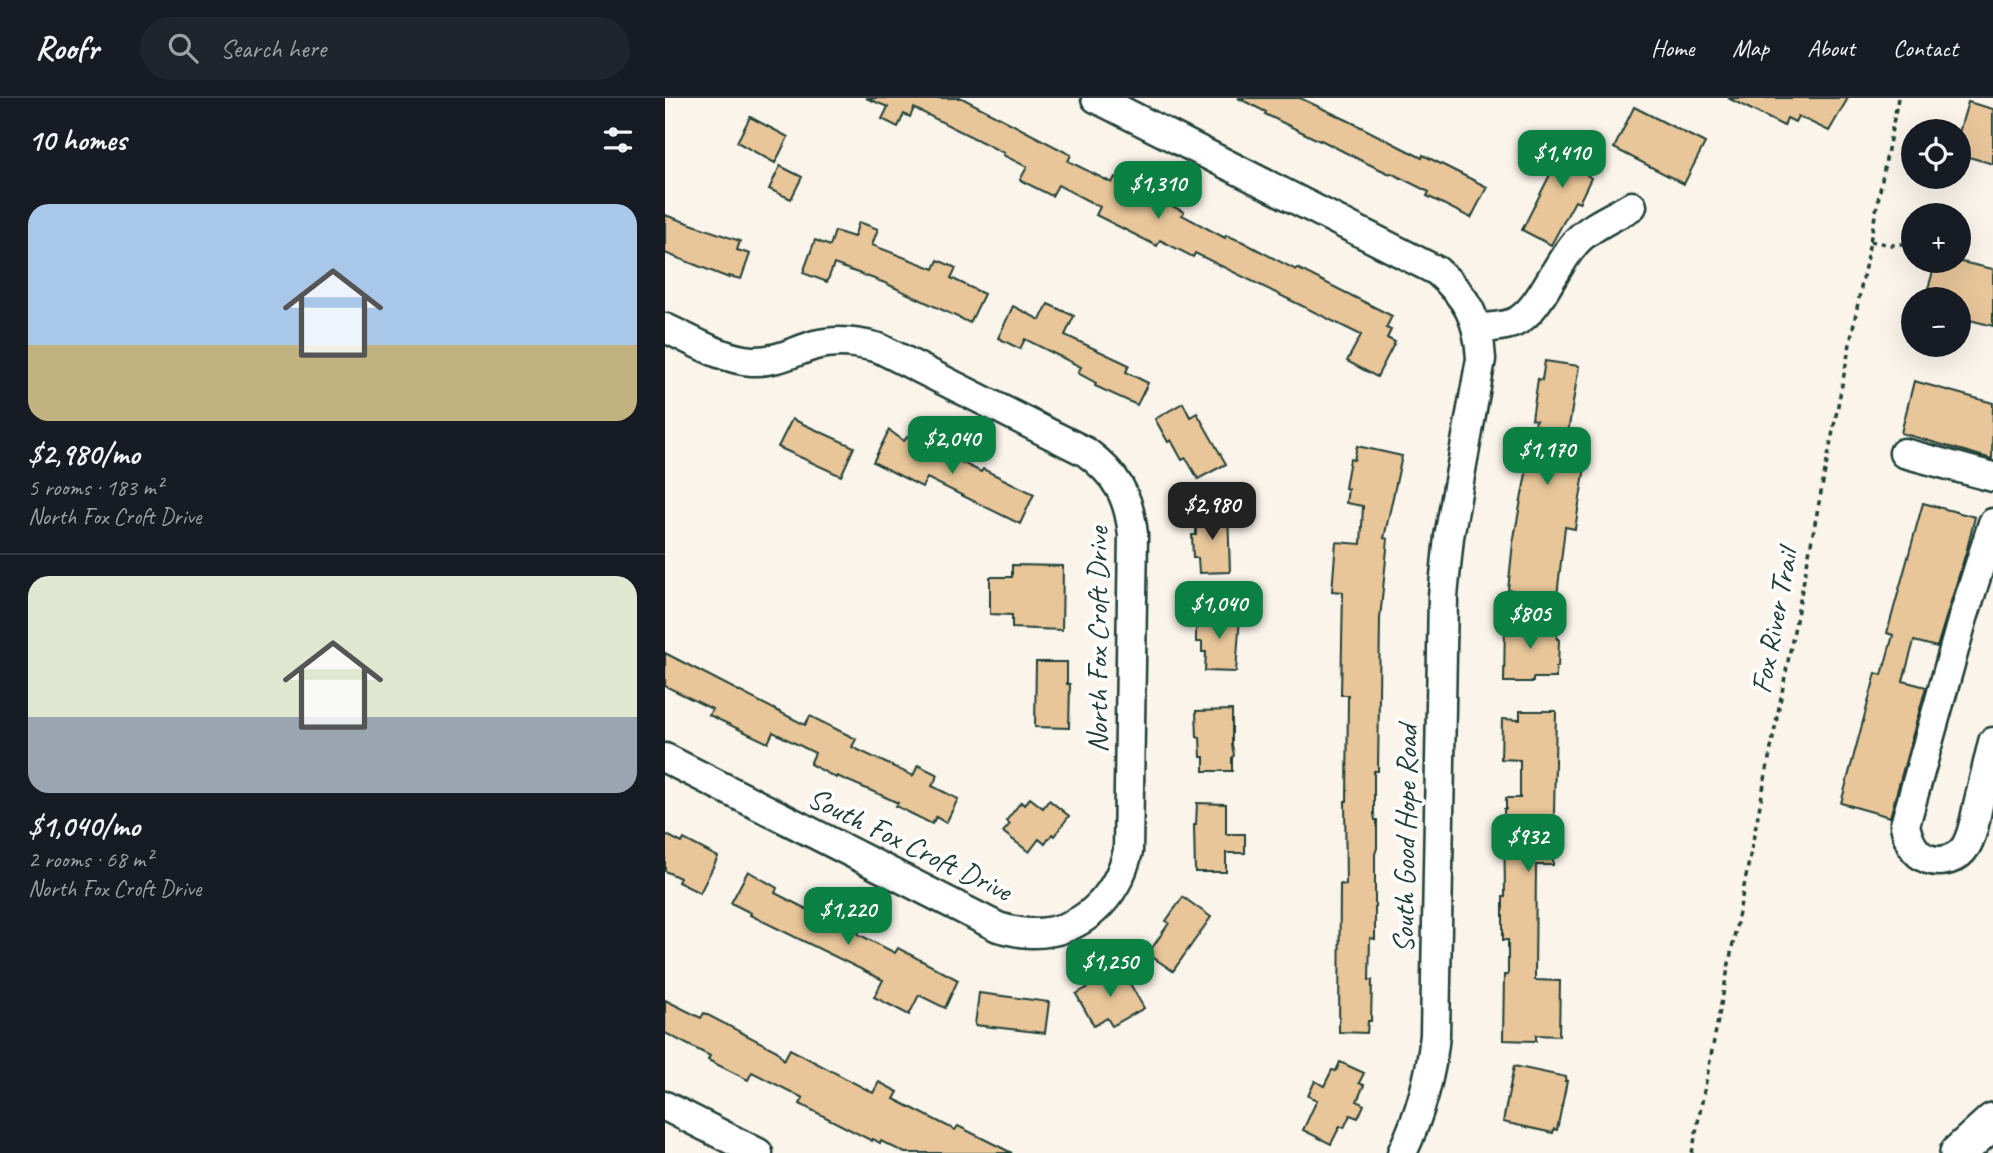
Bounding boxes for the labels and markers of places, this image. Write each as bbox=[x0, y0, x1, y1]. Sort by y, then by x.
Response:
pin: $1,410 bbox=[1505, 130, 1619, 190]
pin: $1,310 bbox=[1101, 162, 1215, 221]
pin: $2,040 bbox=[895, 416, 1009, 476]
pin: $1,170 bbox=[1490, 428, 1604, 487]
pin: $2,980 bbox=[1155, 482, 1269, 542]
pin: $1,040 bbox=[1162, 582, 1276, 641]
pin: $805 bbox=[1489, 592, 1571, 651]
pin: $932 bbox=[1487, 814, 1569, 874]
pin: $1,220 bbox=[791, 888, 905, 947]
pin: $1,250 bbox=[1053, 940, 1167, 999]

